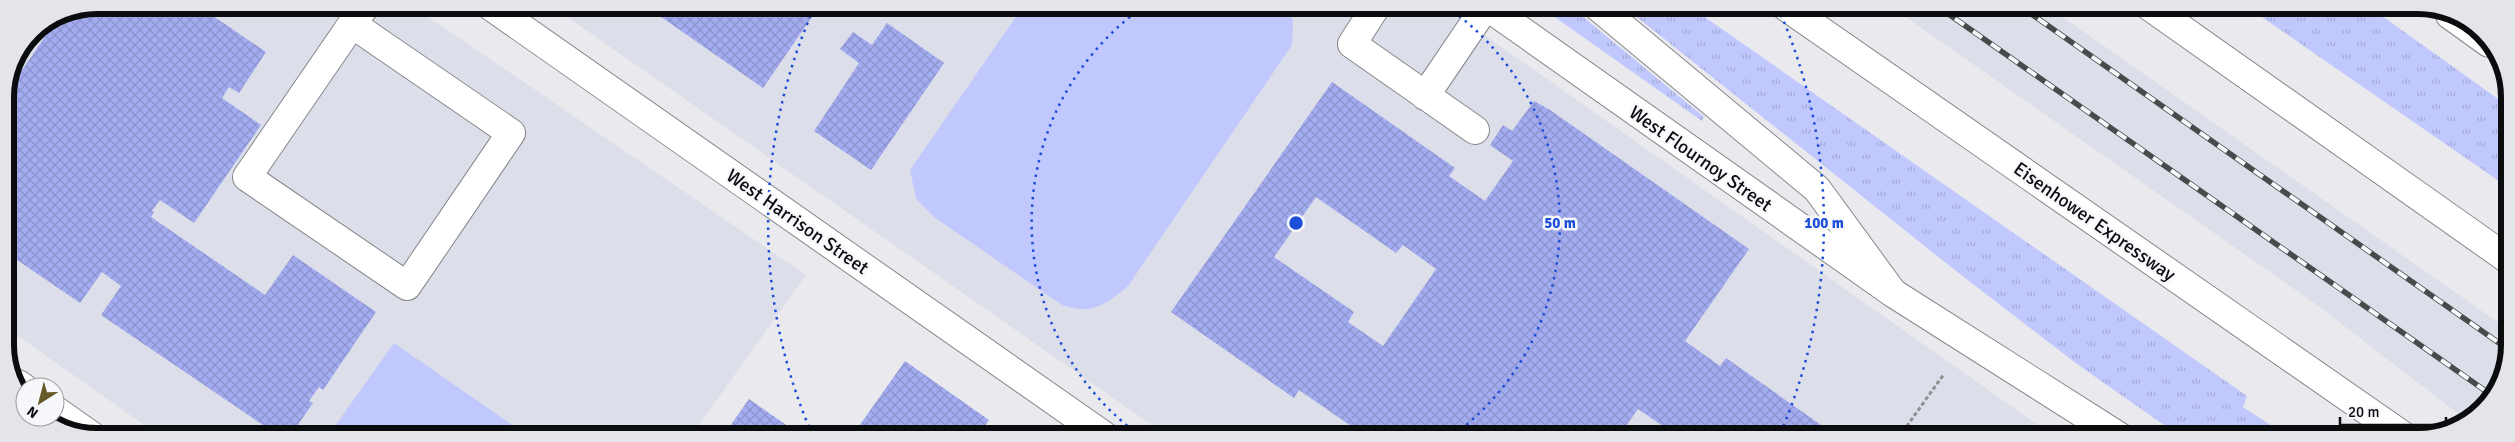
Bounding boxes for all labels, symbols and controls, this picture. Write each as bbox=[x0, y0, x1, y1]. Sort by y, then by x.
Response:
street label: West Flournoy Street bbox=[1624, 100, 1777, 217]
street label: Eisenhower Expressway bbox=[2009, 157, 2180, 287]
street label: West Harrison Street bbox=[722, 164, 873, 280]
centre of rings bbox=[1287, 214, 1305, 232]
text: 50 m bbox=[1544, 214, 1576, 232]
text: 100 m bbox=[1804, 214, 1844, 232]
north arrow bbox=[15, 377, 65, 427]
scale bar bbox=[2340, 394, 2446, 426]
text: N bbox=[24, 402, 42, 422]
text: 20 m bbox=[2348, 403, 2379, 421]

